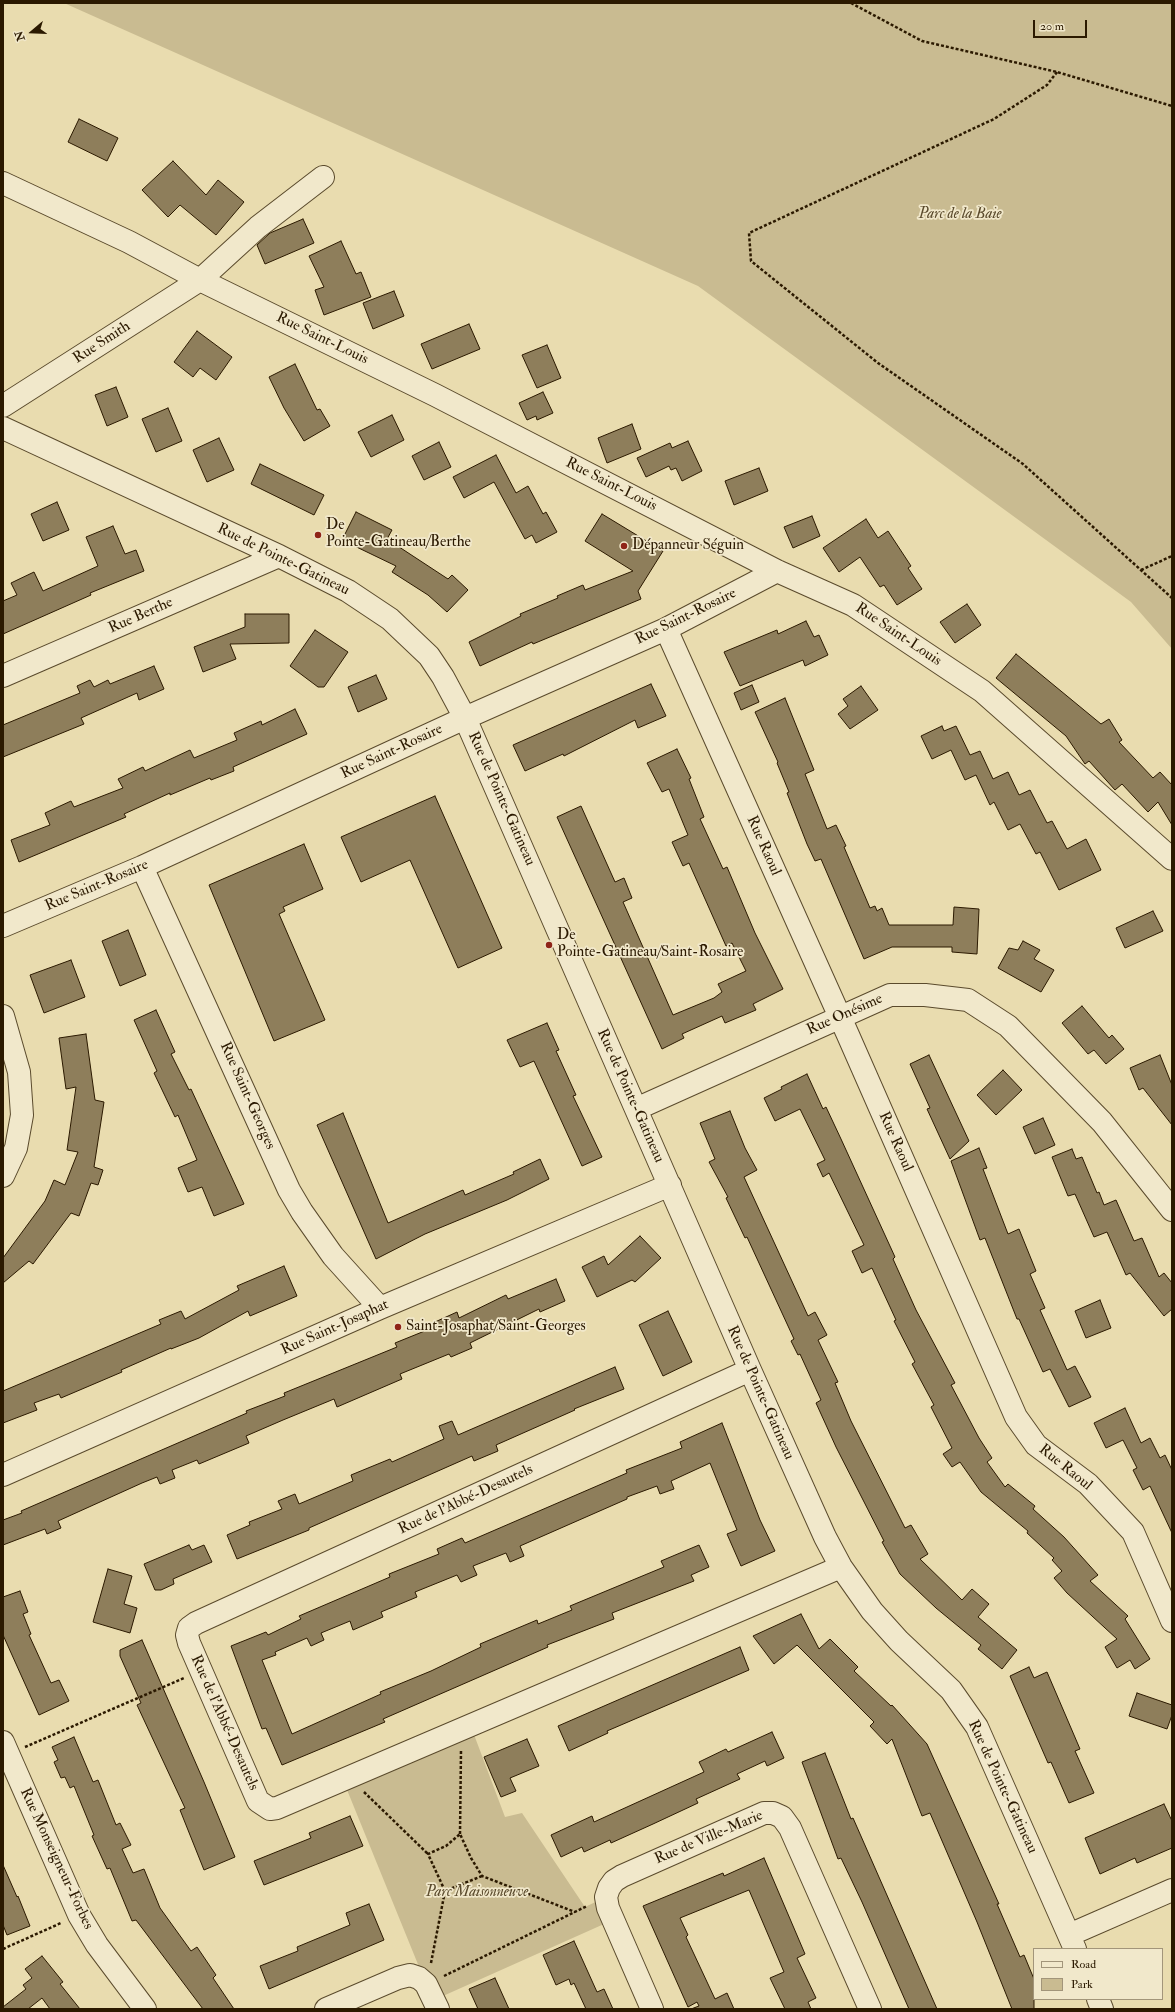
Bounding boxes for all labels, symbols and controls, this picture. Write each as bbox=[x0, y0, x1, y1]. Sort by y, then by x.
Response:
north arrow bbox=[12, 12, 52, 52]
scale bar bbox=[1035, 12, 1089, 38]
text: 20 m bbox=[1040, 19, 1064, 34]
text: N bbox=[12, 29, 28, 43]
park label: Parc de la Baie bbox=[918, 206, 1002, 224]
street label: Rue Saint-Louis bbox=[273, 309, 371, 369]
street label: Rue Smith bbox=[70, 318, 134, 368]
street label: Rue Saint-Louis bbox=[562, 454, 660, 516]
place label: De Pointe-Gatineau/Berthe bbox=[326, 517, 471, 552]
street label: Rue de Pointe-Gatineau bbox=[214, 520, 352, 600]
marker: De Pointe-Gatineau/Berthe bbox=[313, 530, 323, 540]
place label: Dépanneur Séguin bbox=[632, 537, 744, 555]
marker: Dépanneur Séguin bbox=[619, 541, 629, 551]
street label: Rue Saint-Rosaire bbox=[633, 585, 739, 649]
street label: Rue Berthe bbox=[106, 594, 176, 638]
street label: Rue Saint-Louis bbox=[851, 600, 945, 670]
street label: Rue Saint-Rosaire bbox=[338, 721, 446, 783]
street label: Rue de Pointe-Gatineau bbox=[463, 729, 539, 869]
street label: Rue Raoul bbox=[742, 813, 784, 879]
street label: Rue Saint-Rosaire bbox=[43, 856, 151, 916]
place label: De Pointe-Gatineau/Saint-Rosaire bbox=[557, 927, 743, 962]
marker: De Pointe-Gatineau/Saint-Rosaire bbox=[544, 940, 554, 950]
street label: Rue Onésime bbox=[804, 990, 886, 1040]
street label: Rue de Pointe-Gatineau bbox=[592, 1026, 668, 1166]
street label: Rue Saint-Georges bbox=[215, 1040, 279, 1152]
street label: Rue Raoul bbox=[874, 1109, 916, 1175]
street label: Rue Saint-Josaphat bbox=[278, 1296, 392, 1360]
place label: Saint-Josaphat/Saint-Georges bbox=[406, 1318, 586, 1336]
marker: Saint-Josaphat/Saint-Georges bbox=[393, 1322, 403, 1332]
street label: Rue de Pointe-Gatineau bbox=[722, 1323, 798, 1463]
street label: Rue Raoul bbox=[1035, 1441, 1095, 1495]
street label: Rue de l'Abbé-Desautels bbox=[396, 1461, 536, 1539]
street label: Rue de l'Abbé-Desautels bbox=[186, 1653, 262, 1793]
street label: Rue de Pointe-Gatineau bbox=[963, 1718, 1041, 1856]
street label: Rue Monseigneur-Forbes bbox=[15, 1785, 97, 1933]
street label: Rue de Ville-Marie bbox=[652, 1807, 766, 1869]
park label: Parc Maisonneuve bbox=[426, 1884, 528, 1902]
legend bbox=[1033, 1948, 1163, 2000]
text: Road bbox=[1071, 1957, 1096, 1972]
text: Park bbox=[1071, 1977, 1093, 1992]

